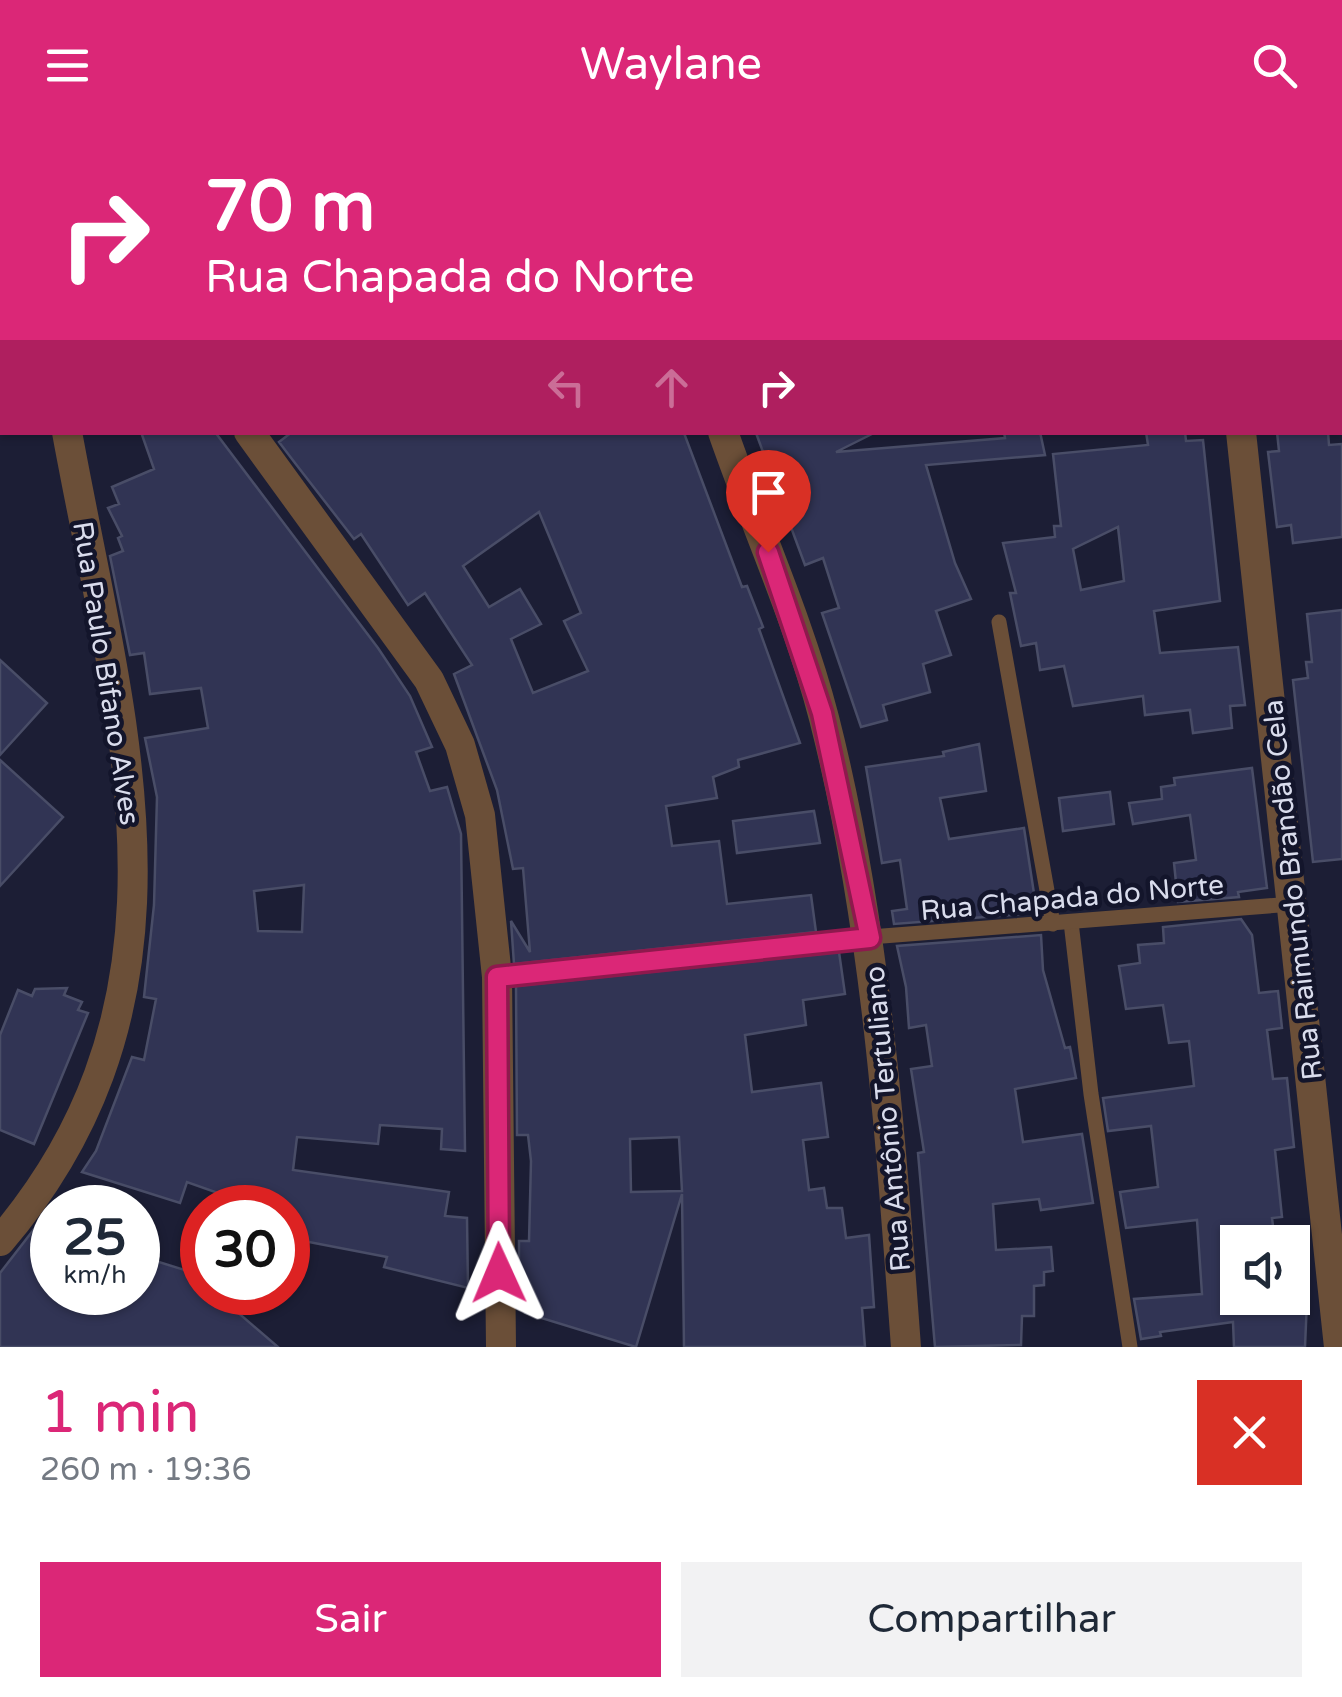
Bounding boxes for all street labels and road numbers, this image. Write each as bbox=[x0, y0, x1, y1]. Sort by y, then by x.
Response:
street label: Rua Paulo Bifano Alves bbox=[65, 519, 147, 828]
street label: Rua Raimundo Brandão Cela bbox=[1256, 698, 1330, 1082]
street label: Rua Chapada do Norte bbox=[919, 868, 1225, 928]
street label: Rua Antônio Tertuliano bbox=[858, 965, 918, 1273]

